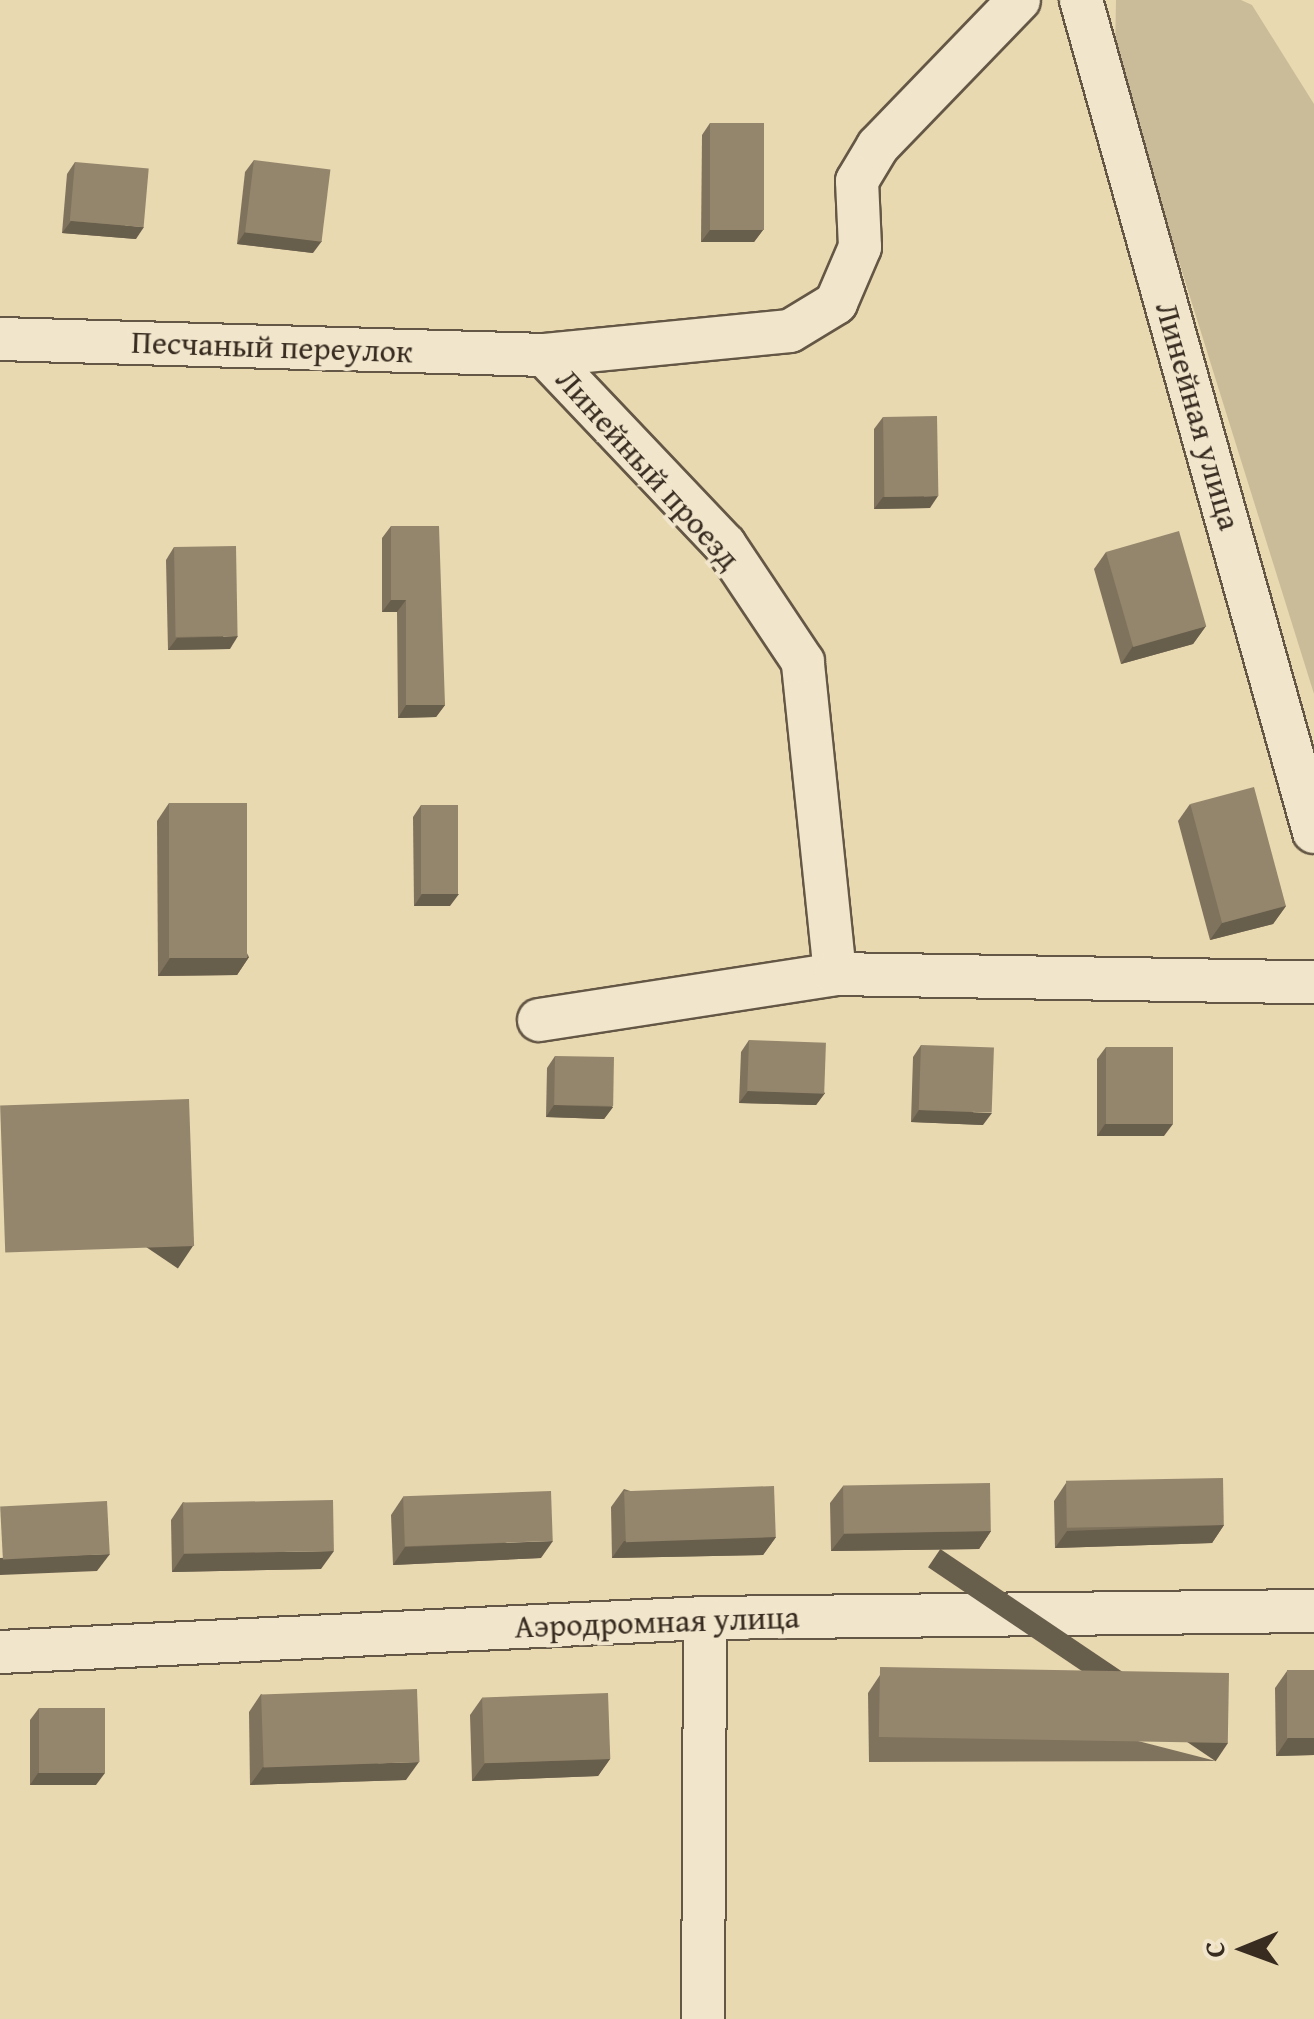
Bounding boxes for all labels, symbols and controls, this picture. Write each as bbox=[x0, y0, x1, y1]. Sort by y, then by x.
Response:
street label: Линейная улица bbox=[1147, 298, 1249, 534]
street label: Песчаный переулок bbox=[131, 323, 413, 371]
street label: Линейный проезд bbox=[548, 361, 748, 577]
street label: Аэродромная улица bbox=[514, 1598, 800, 1646]
north arrow bbox=[1194, 1899, 1294, 1999]
text: С bbox=[1193, 1941, 1234, 1958]

